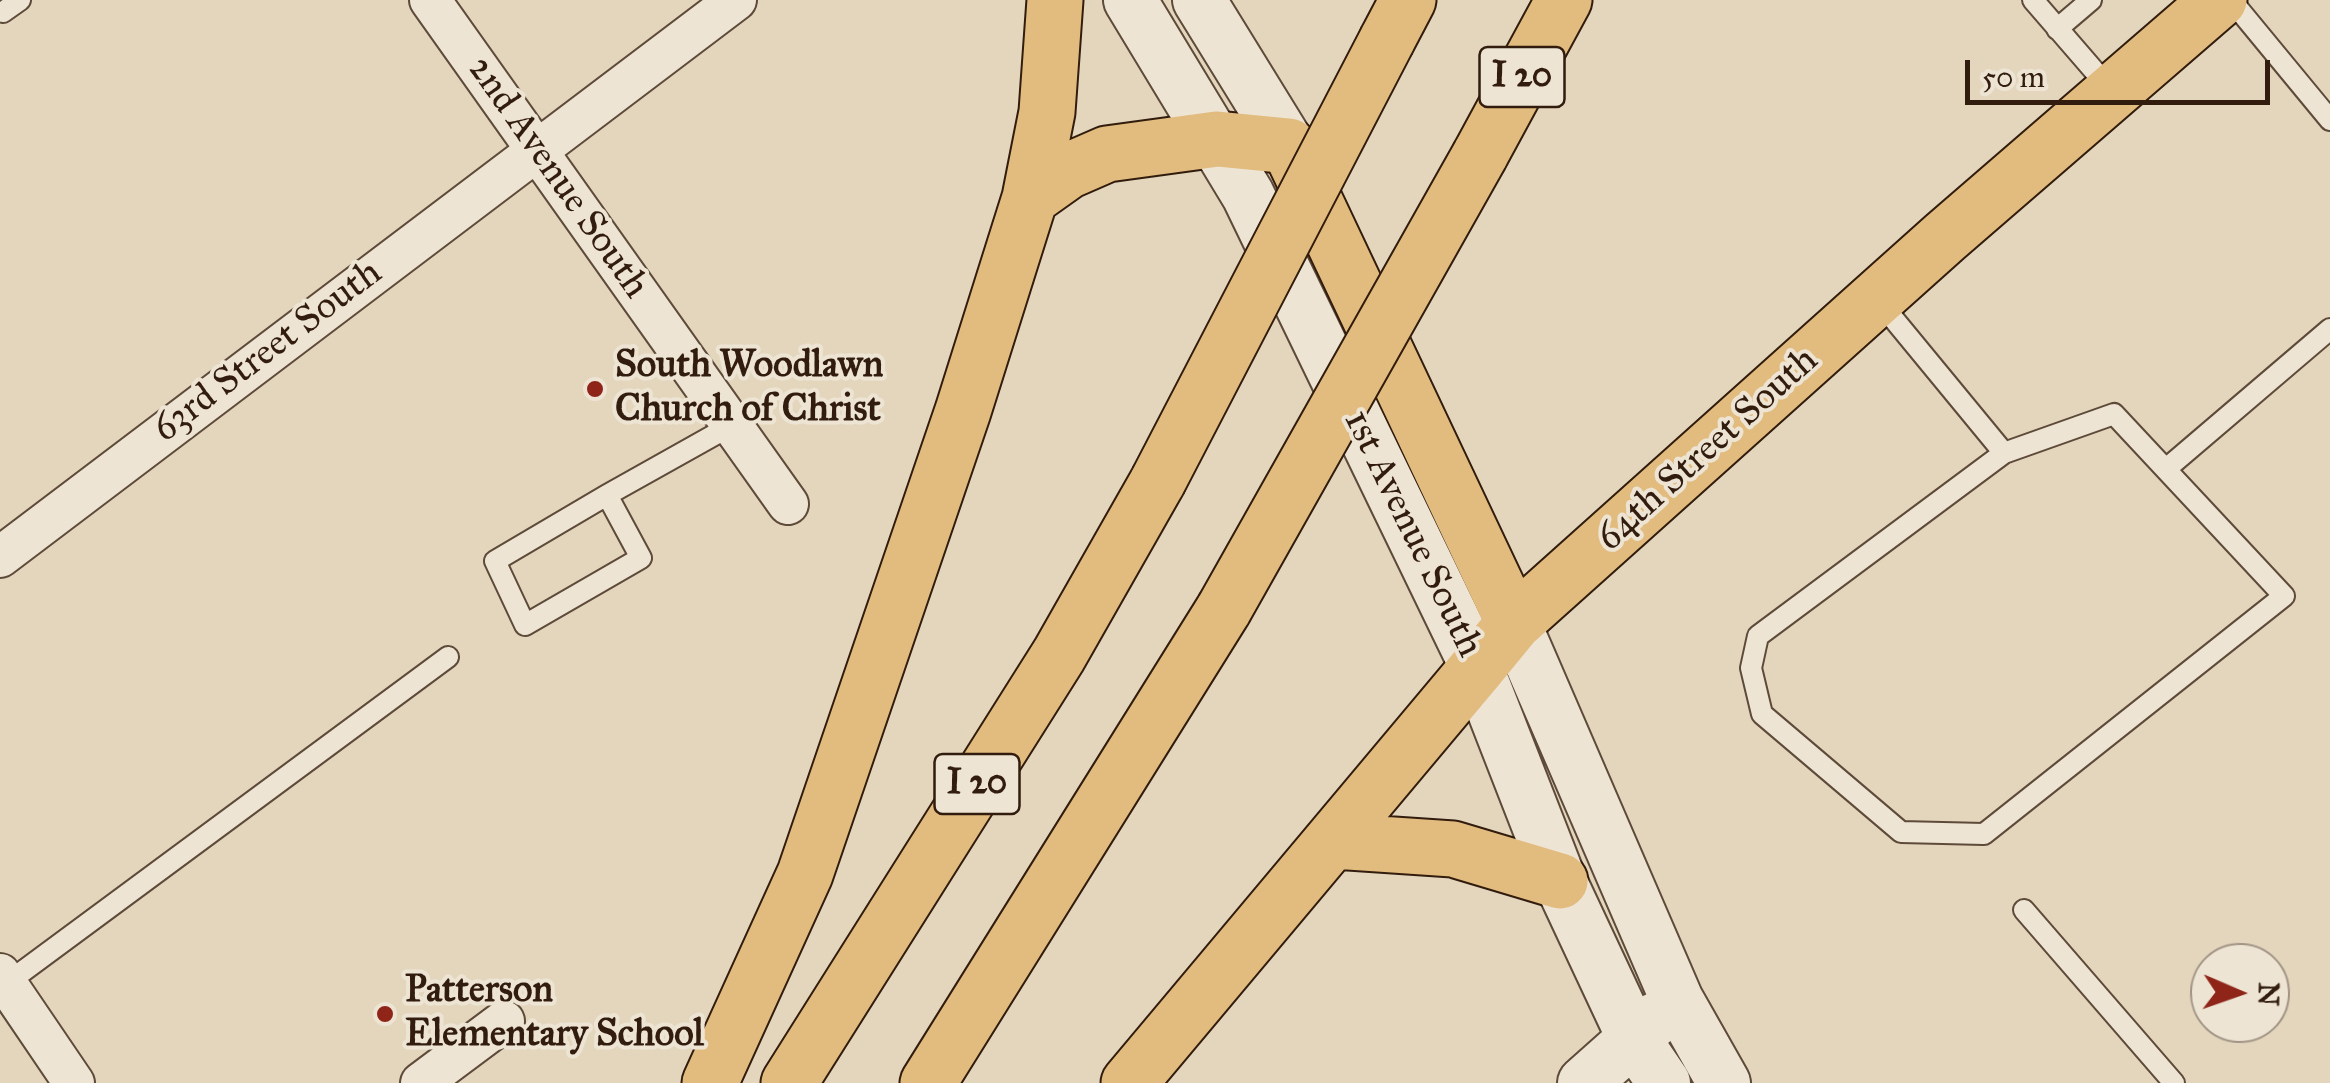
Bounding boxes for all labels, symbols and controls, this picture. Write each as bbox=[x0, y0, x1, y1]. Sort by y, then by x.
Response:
scale bar bbox=[1970, 40, 2275, 102]
road number: I 20 bbox=[1480, 47, 1564, 107]
street label: 2nd Avenue South bbox=[457, 48, 657, 308]
text: 50 m bbox=[1982, 59, 2045, 95]
street label: 63rd Street South bbox=[145, 251, 391, 453]
street label: 64th Street South bbox=[1588, 339, 1828, 561]
place label: South Woodlawn Church of Christ bbox=[615, 344, 883, 434]
marker: South Woodlawn Church of Christ bbox=[584, 378, 606, 400]
street label: 1st Avenue South bbox=[1333, 403, 1491, 665]
road number: I 20 bbox=[934, 754, 1020, 814]
north arrow bbox=[2190, 943, 2290, 1043]
place label: Patterson Elementary School bbox=[405, 969, 704, 1058]
text: N bbox=[2251, 982, 2286, 1006]
marker: Patterson Elementary School bbox=[374, 1003, 396, 1025]

